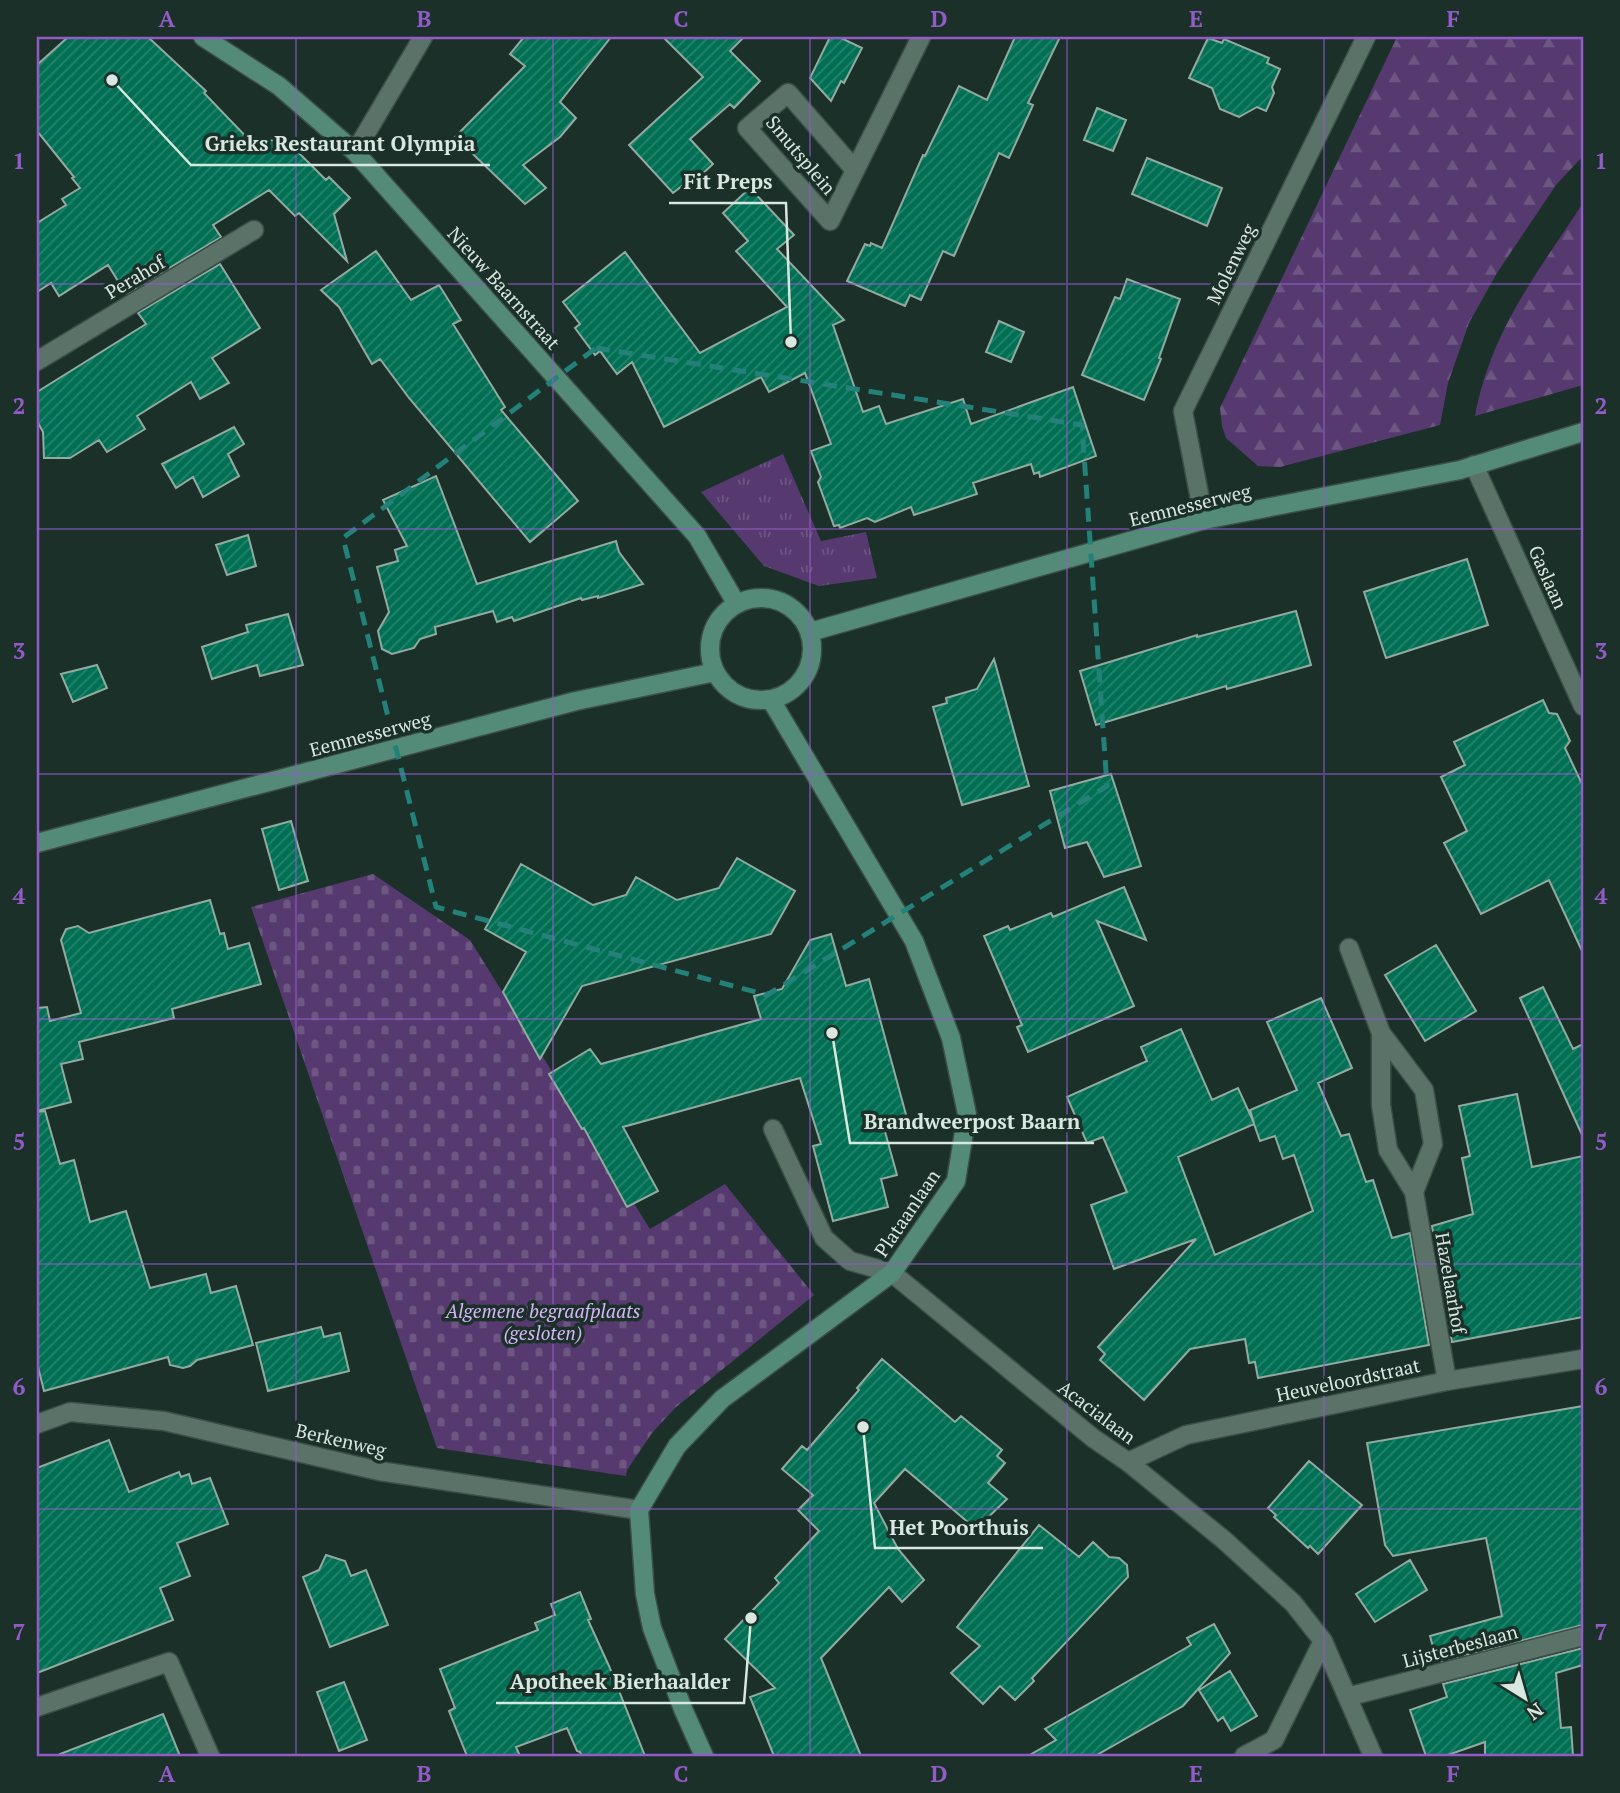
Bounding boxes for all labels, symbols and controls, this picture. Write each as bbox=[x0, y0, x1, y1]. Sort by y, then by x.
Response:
text: A bbox=[159, 3, 176, 34]
text: B bbox=[417, 3, 432, 34]
text: C bbox=[674, 3, 689, 34]
text: D bbox=[931, 3, 948, 34]
text: E bbox=[1189, 3, 1203, 34]
text: F bbox=[1446, 3, 1460, 34]
street label: Smutsplein bbox=[761, 110, 842, 199]
callout: Grieks Restaurant Olympia bbox=[191, 123, 490, 165]
text: Grieks Restaurant Olympia bbox=[205, 129, 476, 157]
text: 1 bbox=[13, 145, 26, 176]
text: 1 bbox=[1595, 145, 1608, 176]
callout: Fit Preps bbox=[669, 161, 786, 203]
text: Fit Preps bbox=[683, 167, 773, 195]
street label: Molenweg bbox=[1200, 218, 1261, 308]
street label: Nieuw Baarnstraat bbox=[443, 221, 566, 354]
street label: Perahof bbox=[100, 248, 170, 304]
text: 2 bbox=[13, 390, 26, 421]
text: 2 bbox=[1595, 390, 1608, 421]
street label: Eemnesserweg bbox=[1126, 477, 1254, 532]
street label: Gaslaan bbox=[1523, 541, 1574, 613]
text: 3 bbox=[13, 635, 26, 666]
text: 3 bbox=[1595, 635, 1608, 666]
street label: Eemnesserweg bbox=[306, 705, 434, 762]
text: 4 bbox=[13, 880, 26, 911]
text: 4 bbox=[1595, 880, 1608, 911]
callout: Brandweerpost Baarn bbox=[850, 1101, 1094, 1143]
text: Brandweerpost Baarn bbox=[864, 1107, 1081, 1135]
text: 5 bbox=[13, 1126, 26, 1157]
text: 5 bbox=[1595, 1126, 1608, 1157]
street label: Plataanlaan bbox=[868, 1164, 945, 1261]
street label: Hazelaarhof bbox=[1430, 1230, 1473, 1337]
park label: Algemene begraafplaats (gesloten) bbox=[445, 1298, 641, 1345]
street label: Heuveloordstraat bbox=[1274, 1352, 1422, 1407]
text: 6 bbox=[13, 1371, 26, 1402]
text: 6 bbox=[1595, 1371, 1608, 1402]
street label: Acacialaan bbox=[1053, 1374, 1141, 1449]
street label: Berkenweg bbox=[293, 1417, 390, 1462]
callout: Het Poorthuis bbox=[875, 1506, 1043, 1548]
text: Het Poorthuis bbox=[889, 1513, 1029, 1541]
text: 7 bbox=[13, 1616, 26, 1647]
text: 7 bbox=[1595, 1616, 1608, 1647]
street label: Lijsterbeslaan bbox=[1400, 1618, 1520, 1673]
callout: Apotheek Bierhaalder bbox=[496, 1661, 744, 1703]
north arrow bbox=[1490, 1664, 1560, 1734]
text: Apotheek Bierhaalder bbox=[510, 1667, 730, 1695]
text: N bbox=[1522, 1698, 1549, 1727]
text: A bbox=[159, 1758, 176, 1789]
text: B bbox=[417, 1758, 432, 1789]
text: C bbox=[674, 1758, 689, 1789]
text: D bbox=[931, 1758, 948, 1789]
text: E bbox=[1189, 1758, 1203, 1789]
text: F bbox=[1446, 1758, 1460, 1789]

